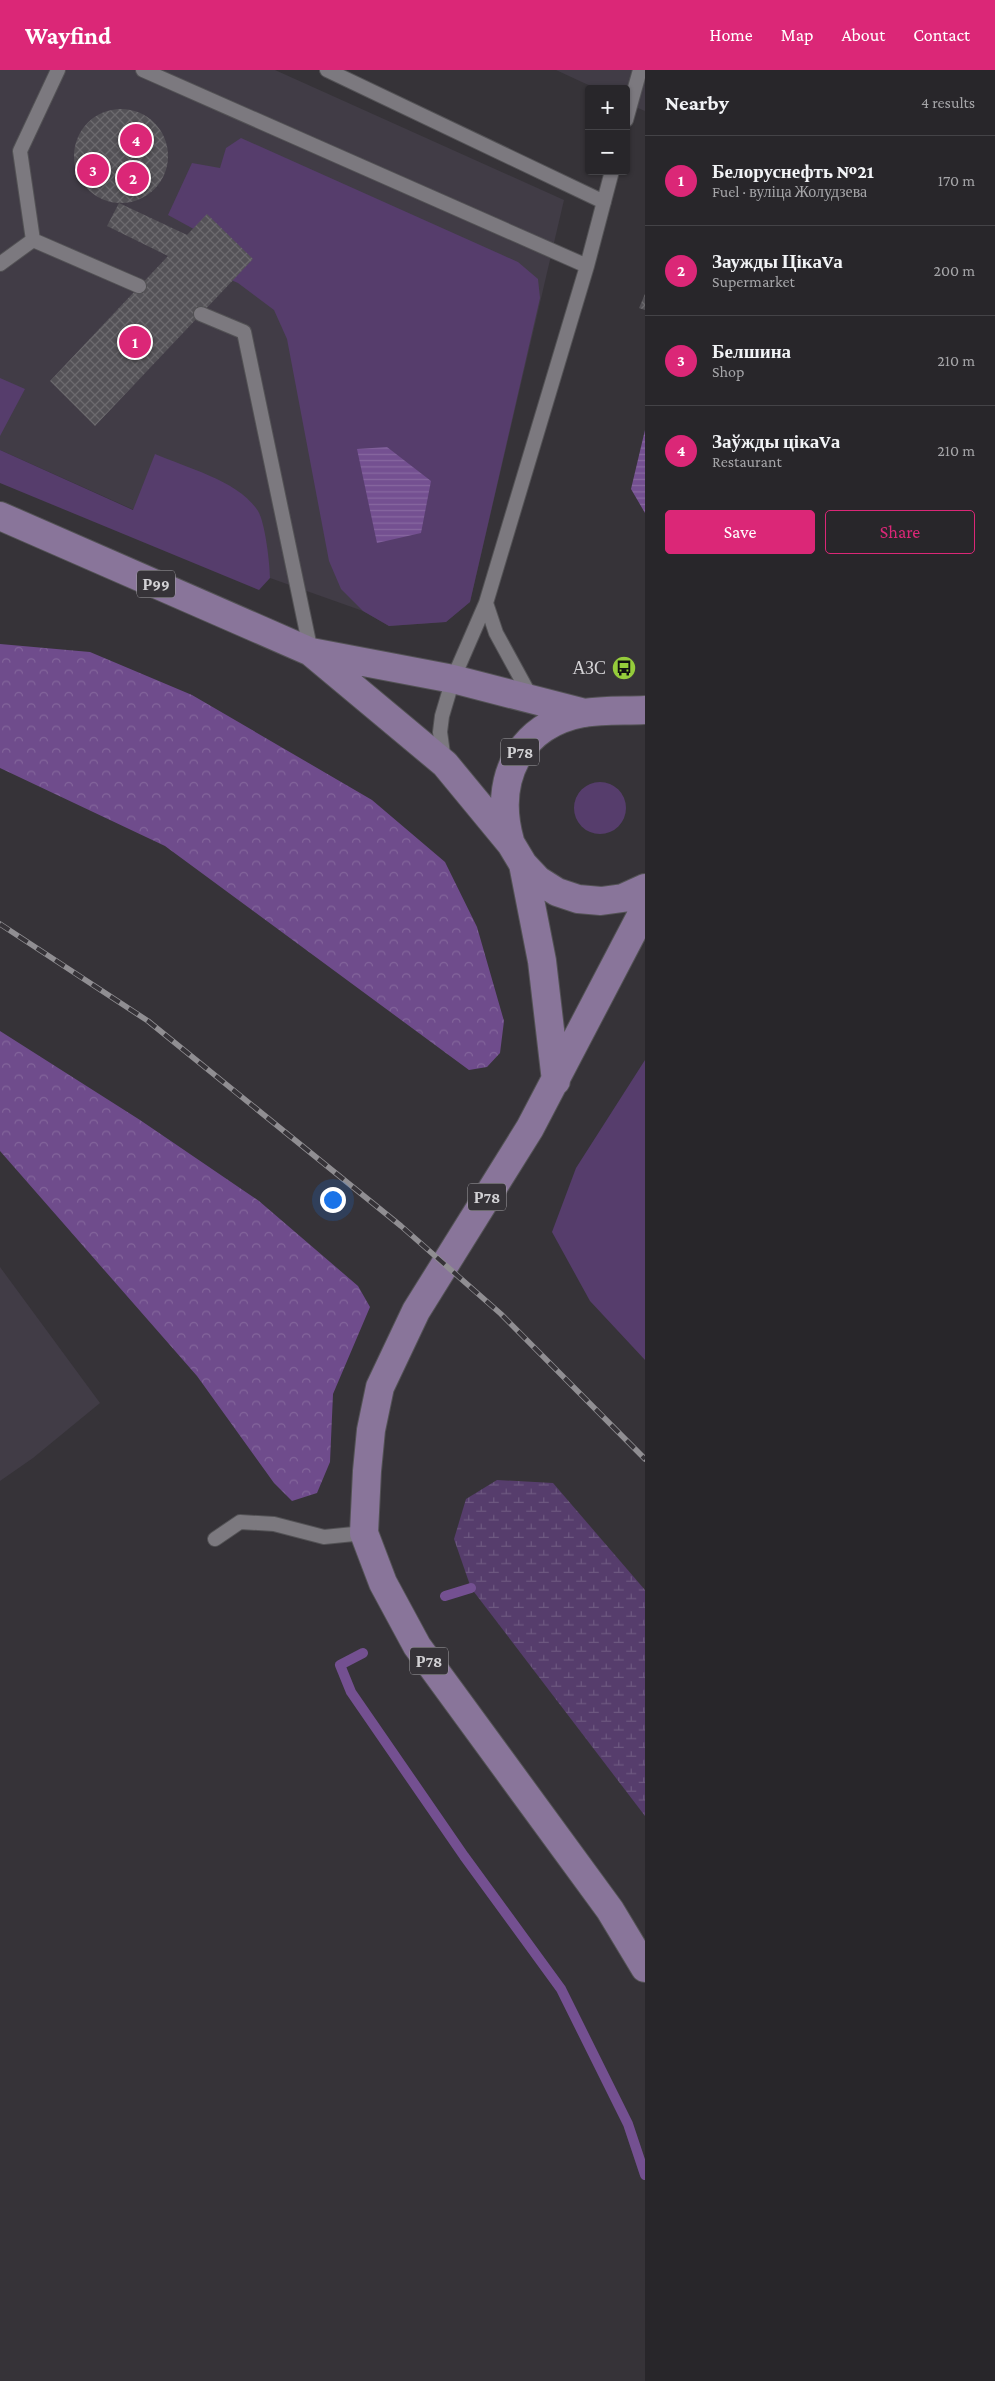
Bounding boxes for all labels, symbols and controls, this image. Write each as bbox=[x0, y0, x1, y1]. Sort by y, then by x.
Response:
text: Wayfind bbox=[25, 22, 111, 49]
text: Home bbox=[710, 25, 753, 45]
text: Map bbox=[781, 25, 813, 45]
text: About bbox=[841, 25, 885, 45]
text: Contact bbox=[913, 25, 970, 45]
map controls bbox=[585, 85, 630, 175]
button: + bbox=[585, 85, 630, 130]
text: Nearby bbox=[665, 91, 729, 115]
text: 4 results bbox=[921, 94, 975, 111]
pin: 4 bbox=[120, 121, 152, 159]
button: − bbox=[585, 130, 630, 175]
pin: 3 bbox=[77, 151, 109, 189]
pin: 2 bbox=[117, 159, 149, 197]
text: Белоруснефть №21 bbox=[712, 161, 874, 182]
text: 1 bbox=[678, 172, 684, 189]
text: 170 m bbox=[938, 172, 975, 189]
text: Fuel · вуліца Жолудзева bbox=[712, 183, 867, 200]
text: Заужды ЦікаVа bbox=[712, 251, 843, 272]
text: 2 bbox=[677, 262, 685, 279]
text: 200 m bbox=[933, 262, 975, 279]
text: Supermarket bbox=[712, 273, 795, 290]
pin: 1 bbox=[119, 323, 151, 361]
text: Белшина bbox=[712, 341, 791, 362]
text: 3 bbox=[677, 352, 685, 369]
text: 210 m bbox=[937, 352, 975, 369]
text: Shop bbox=[712, 363, 744, 380]
text: Заўжды цікаVа bbox=[712, 431, 840, 452]
text: 4 bbox=[677, 442, 685, 459]
text: 210 m bbox=[937, 442, 975, 459]
text: Restaurant bbox=[712, 453, 782, 470]
button: Save bbox=[665, 510, 815, 554]
button: Share bbox=[825, 510, 975, 554]
road number: Р99 bbox=[137, 570, 175, 598]
bus stop icon: АЗС bbox=[611, 655, 637, 681]
place label: АЗС bbox=[572, 658, 606, 678]
road number: Р78 bbox=[501, 739, 539, 766]
road number: Р78 bbox=[468, 1184, 506, 1210]
your location bbox=[320, 1187, 346, 1213]
road number: Р78 bbox=[410, 1648, 448, 1674]

